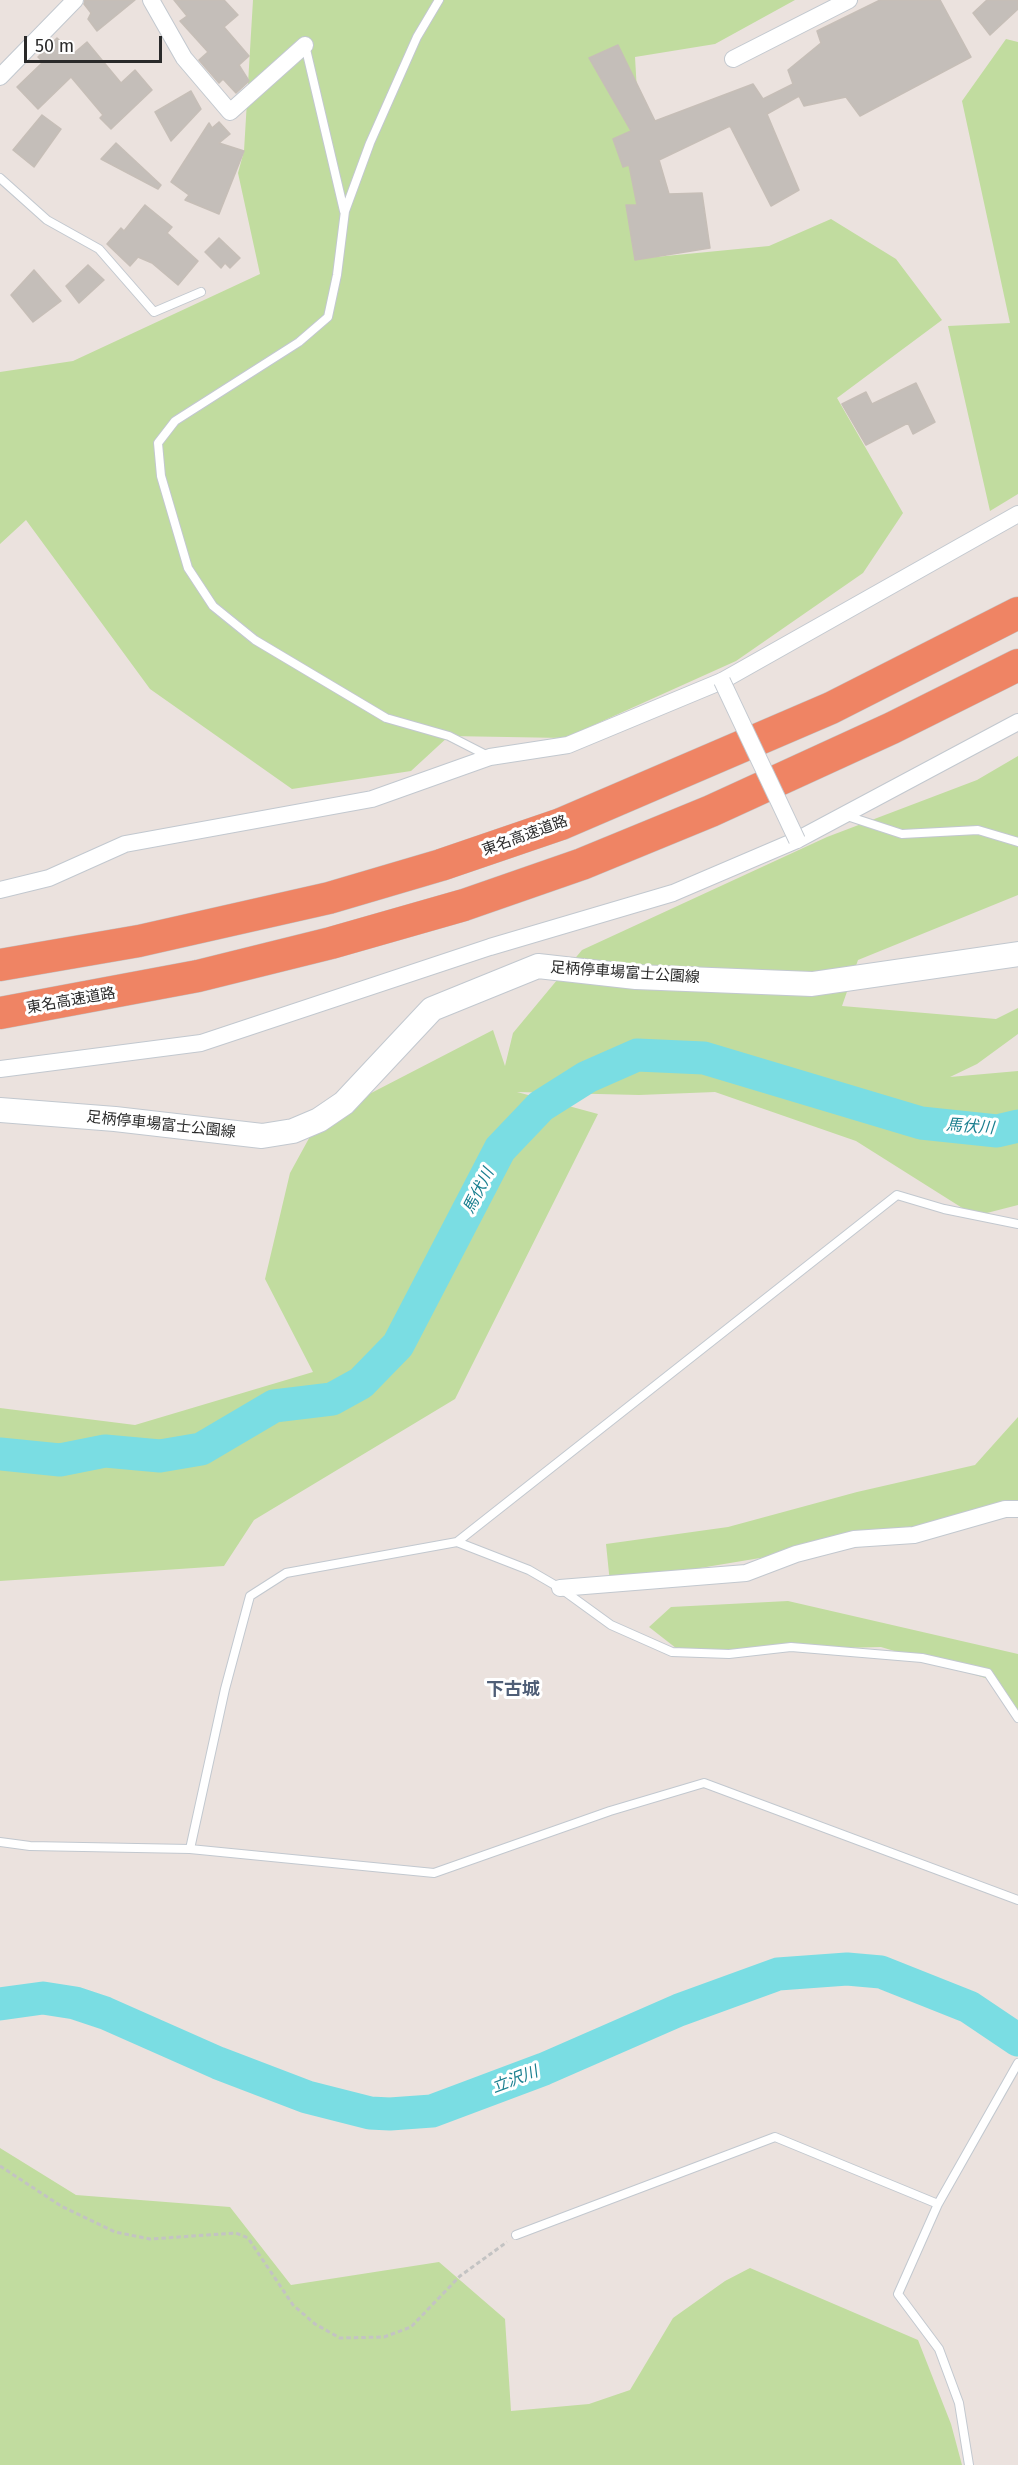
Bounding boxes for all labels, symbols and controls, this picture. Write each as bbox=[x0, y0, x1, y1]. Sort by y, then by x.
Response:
scale bar bbox=[27, 24, 165, 62]
text: 50 m bbox=[35, 35, 74, 57]
street label: 東名高速道路 bbox=[480, 812, 570, 860]
street label: 足柄停車場富士公園線 bbox=[550, 959, 700, 987]
street label: 東名高速道路 bbox=[25, 984, 117, 1018]
street label: 足柄停車場富士公園線 bbox=[85, 1108, 237, 1142]
water label: 馬伏川 bbox=[945, 1116, 995, 1138]
water label: 馬伏川 bbox=[460, 1165, 498, 1217]
district label: 下古城 bbox=[486, 1679, 540, 1701]
water label: 立沢川 bbox=[489, 2062, 541, 2098]

